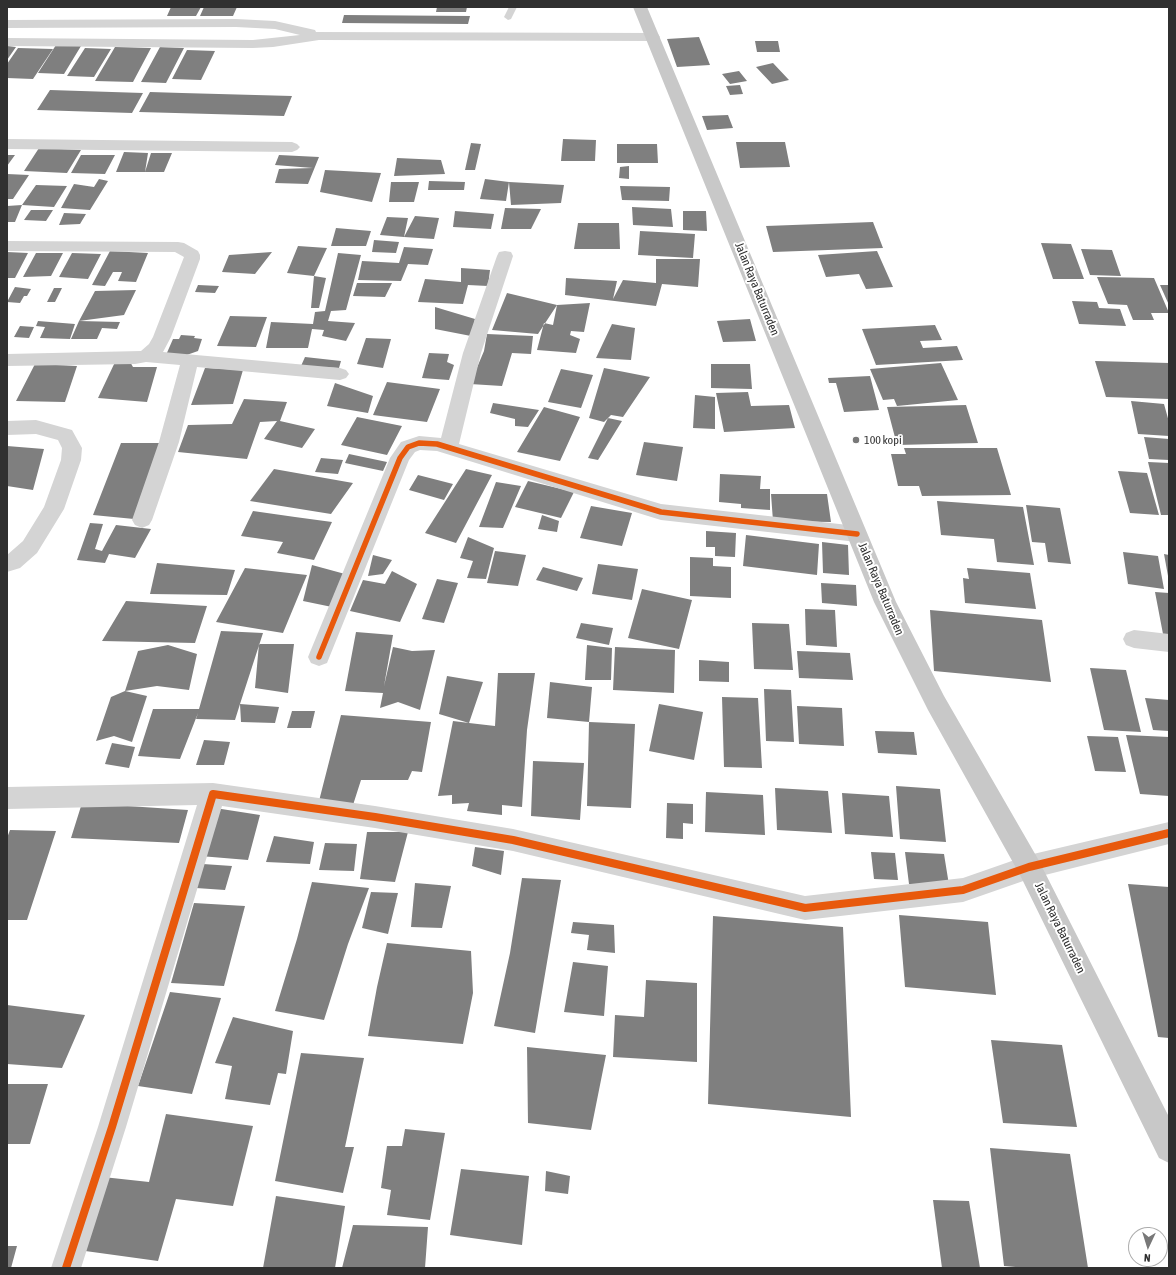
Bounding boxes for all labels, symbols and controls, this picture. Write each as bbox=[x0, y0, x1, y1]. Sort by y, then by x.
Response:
street label: Jalan Raya Baturraden bbox=[732, 240, 782, 338]
place label: 100 kopi bbox=[864, 433, 902, 447]
marker: 100 kopi bbox=[851, 435, 861, 445]
street label: Jalan Raya Baturraden bbox=[855, 541, 907, 637]
street label: Jalan Raya Baturraden bbox=[1032, 880, 1088, 976]
north arrow bbox=[1128, 1227, 1168, 1267]
text: N bbox=[1144, 1252, 1151, 1264]

